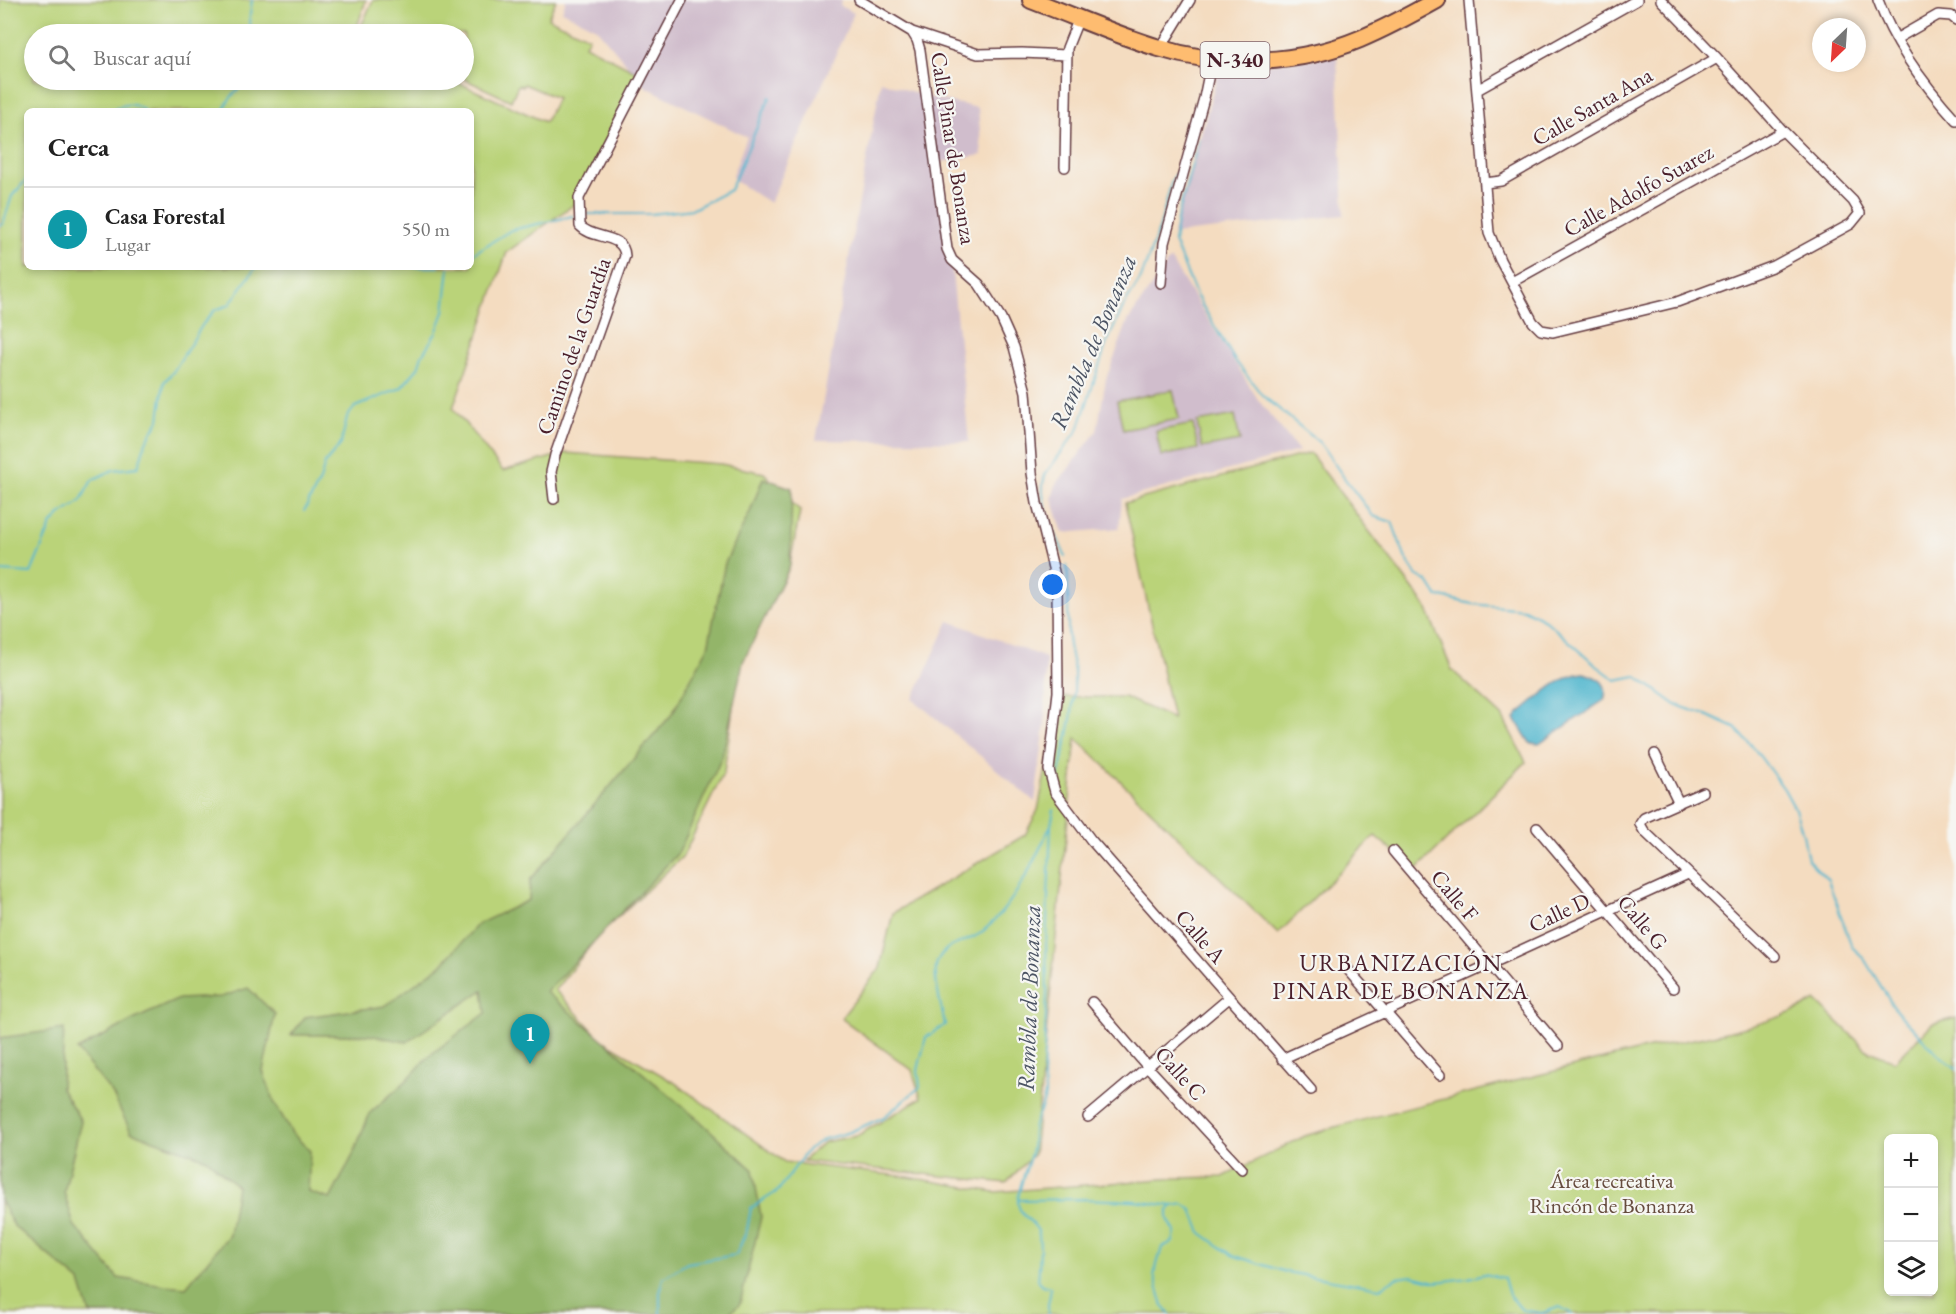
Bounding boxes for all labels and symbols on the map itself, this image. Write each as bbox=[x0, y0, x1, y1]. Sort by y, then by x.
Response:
north arrow bbox=[1812, 18, 1866, 72]
road number: N-340 bbox=[1200, 42, 1270, 78]
street label: Calle Pinar de Bonanza bbox=[924, 50, 983, 247]
street label: Calle Santa Ana bbox=[1527, 60, 1658, 153]
street label: Calle Adolfo Suarez bbox=[1558, 137, 1719, 244]
water label: Rambla de Bonanza bbox=[1042, 250, 1143, 434]
street label: Camino de la Guardia bbox=[530, 254, 617, 439]
your location bbox=[1038, 570, 1067, 599]
street label: Calle F bbox=[1424, 863, 1485, 927]
street label: Calle D bbox=[1524, 886, 1595, 939]
street label: Calle G bbox=[1611, 888, 1674, 956]
street label: Calle A bbox=[1169, 903, 1233, 970]
water label: Rambla de Bonanza bbox=[1010, 904, 1047, 1092]
district label: URBANIZACIÓN PINAR DE BONANZA bbox=[1272, 947, 1530, 1006]
pin: 1 bbox=[510, 1014, 550, 1064]
street label: Calle C bbox=[1149, 1040, 1213, 1107]
park label: Área recreativa Rincón de Bonanza bbox=[1529, 1166, 1695, 1220]

